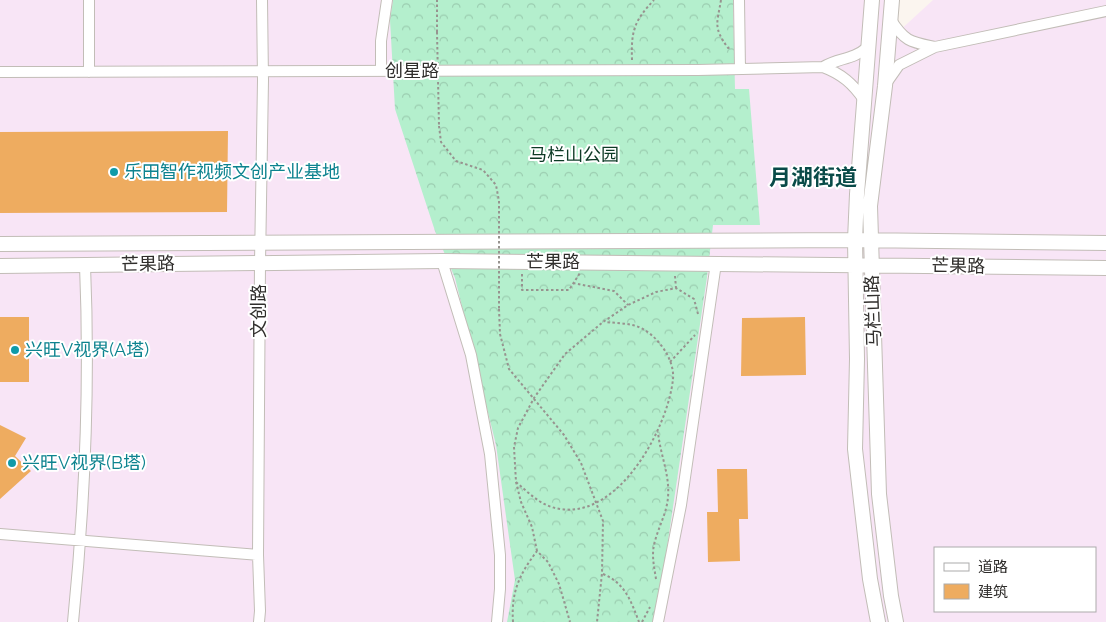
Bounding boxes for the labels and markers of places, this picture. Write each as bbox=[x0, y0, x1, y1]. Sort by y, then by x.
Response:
place label: 乐田智作视频文创产业基地 bbox=[124, 161, 340, 182]
marker: 乐田智作视频文创产业基地 bbox=[108, 166, 120, 178]
place label: 兴旺V视界(A塔) bbox=[25, 339, 149, 360]
marker: 兴旺V视界(A塔) bbox=[9, 344, 21, 356]
place label: 兴旺V视界(B塔) bbox=[22, 452, 146, 473]
marker: 兴旺V视界(B塔) bbox=[6, 457, 18, 469]

